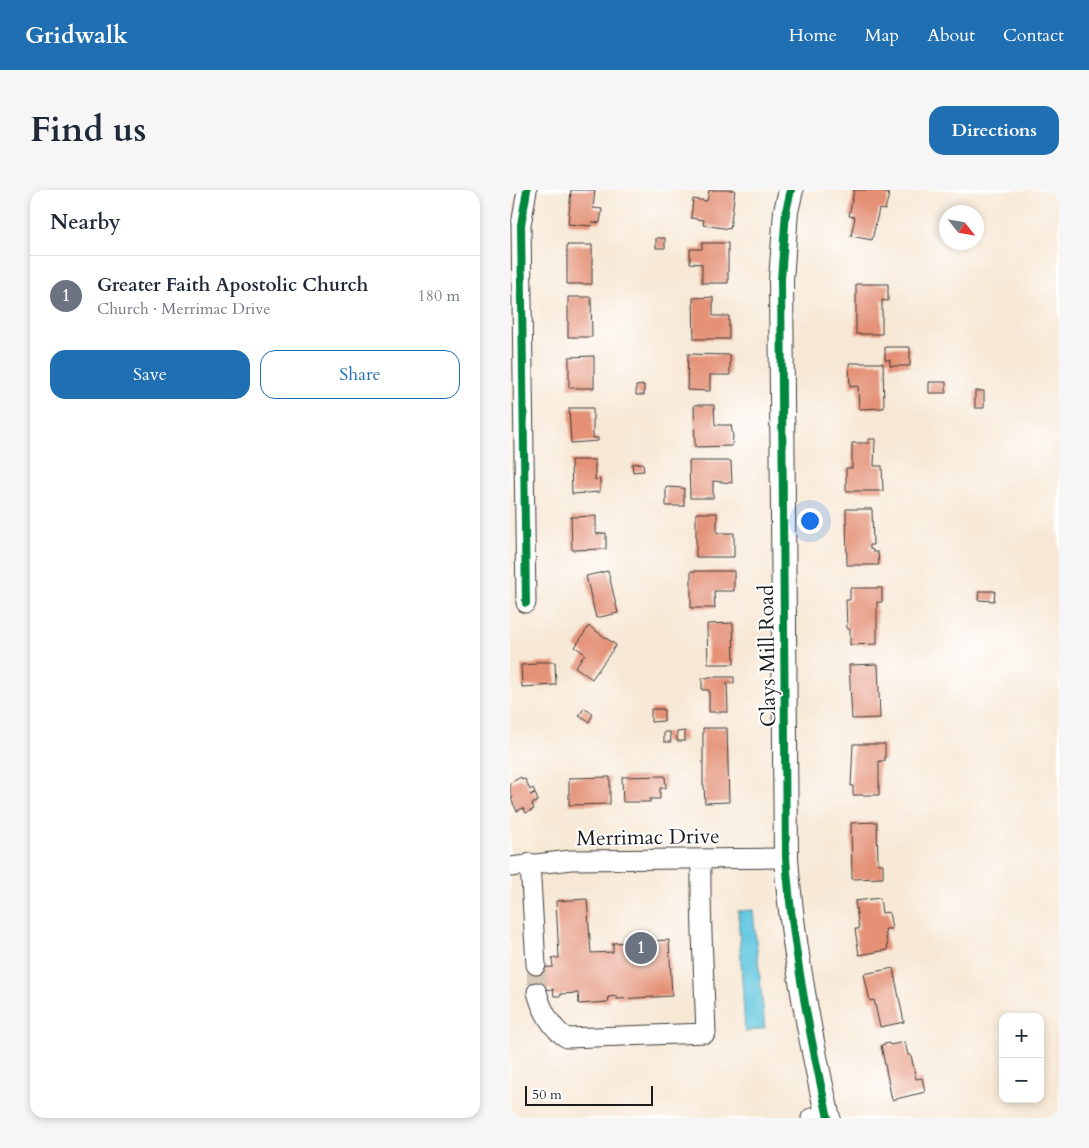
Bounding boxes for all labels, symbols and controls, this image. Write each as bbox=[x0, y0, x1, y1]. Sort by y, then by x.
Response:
text: Gridwalk bbox=[25, 19, 128, 52]
text: Home bbox=[789, 23, 837, 48]
text: Map bbox=[865, 23, 899, 48]
text: About bbox=[927, 23, 975, 48]
text: Contact bbox=[1003, 23, 1064, 48]
text: Find us bbox=[30, 106, 146, 154]
button: Directions bbox=[929, 106, 1059, 155]
north arrow bbox=[939, 205, 984, 250]
text: Nearby bbox=[50, 208, 121, 237]
text: Greater Faith Apostolic Church bbox=[97, 272, 368, 298]
text: 1 bbox=[62, 285, 70, 307]
text: 180 m bbox=[418, 285, 460, 307]
text: Church · Merrimac Drive bbox=[97, 298, 271, 320]
button: Save bbox=[50, 350, 250, 399]
button: Share bbox=[260, 350, 460, 399]
your location bbox=[797, 508, 823, 534]
street label: Clays Mill Road bbox=[752, 585, 783, 727]
street label: Merrimac Drive bbox=[576, 822, 720, 853]
pin: 1 bbox=[625, 929, 657, 967]
map controls bbox=[999, 1013, 1044, 1103]
button: + bbox=[999, 1013, 1044, 1058]
button: − bbox=[999, 1058, 1044, 1103]
scale bar bbox=[525, 1083, 652, 1106]
text: 50 m bbox=[532, 1085, 562, 1104]

